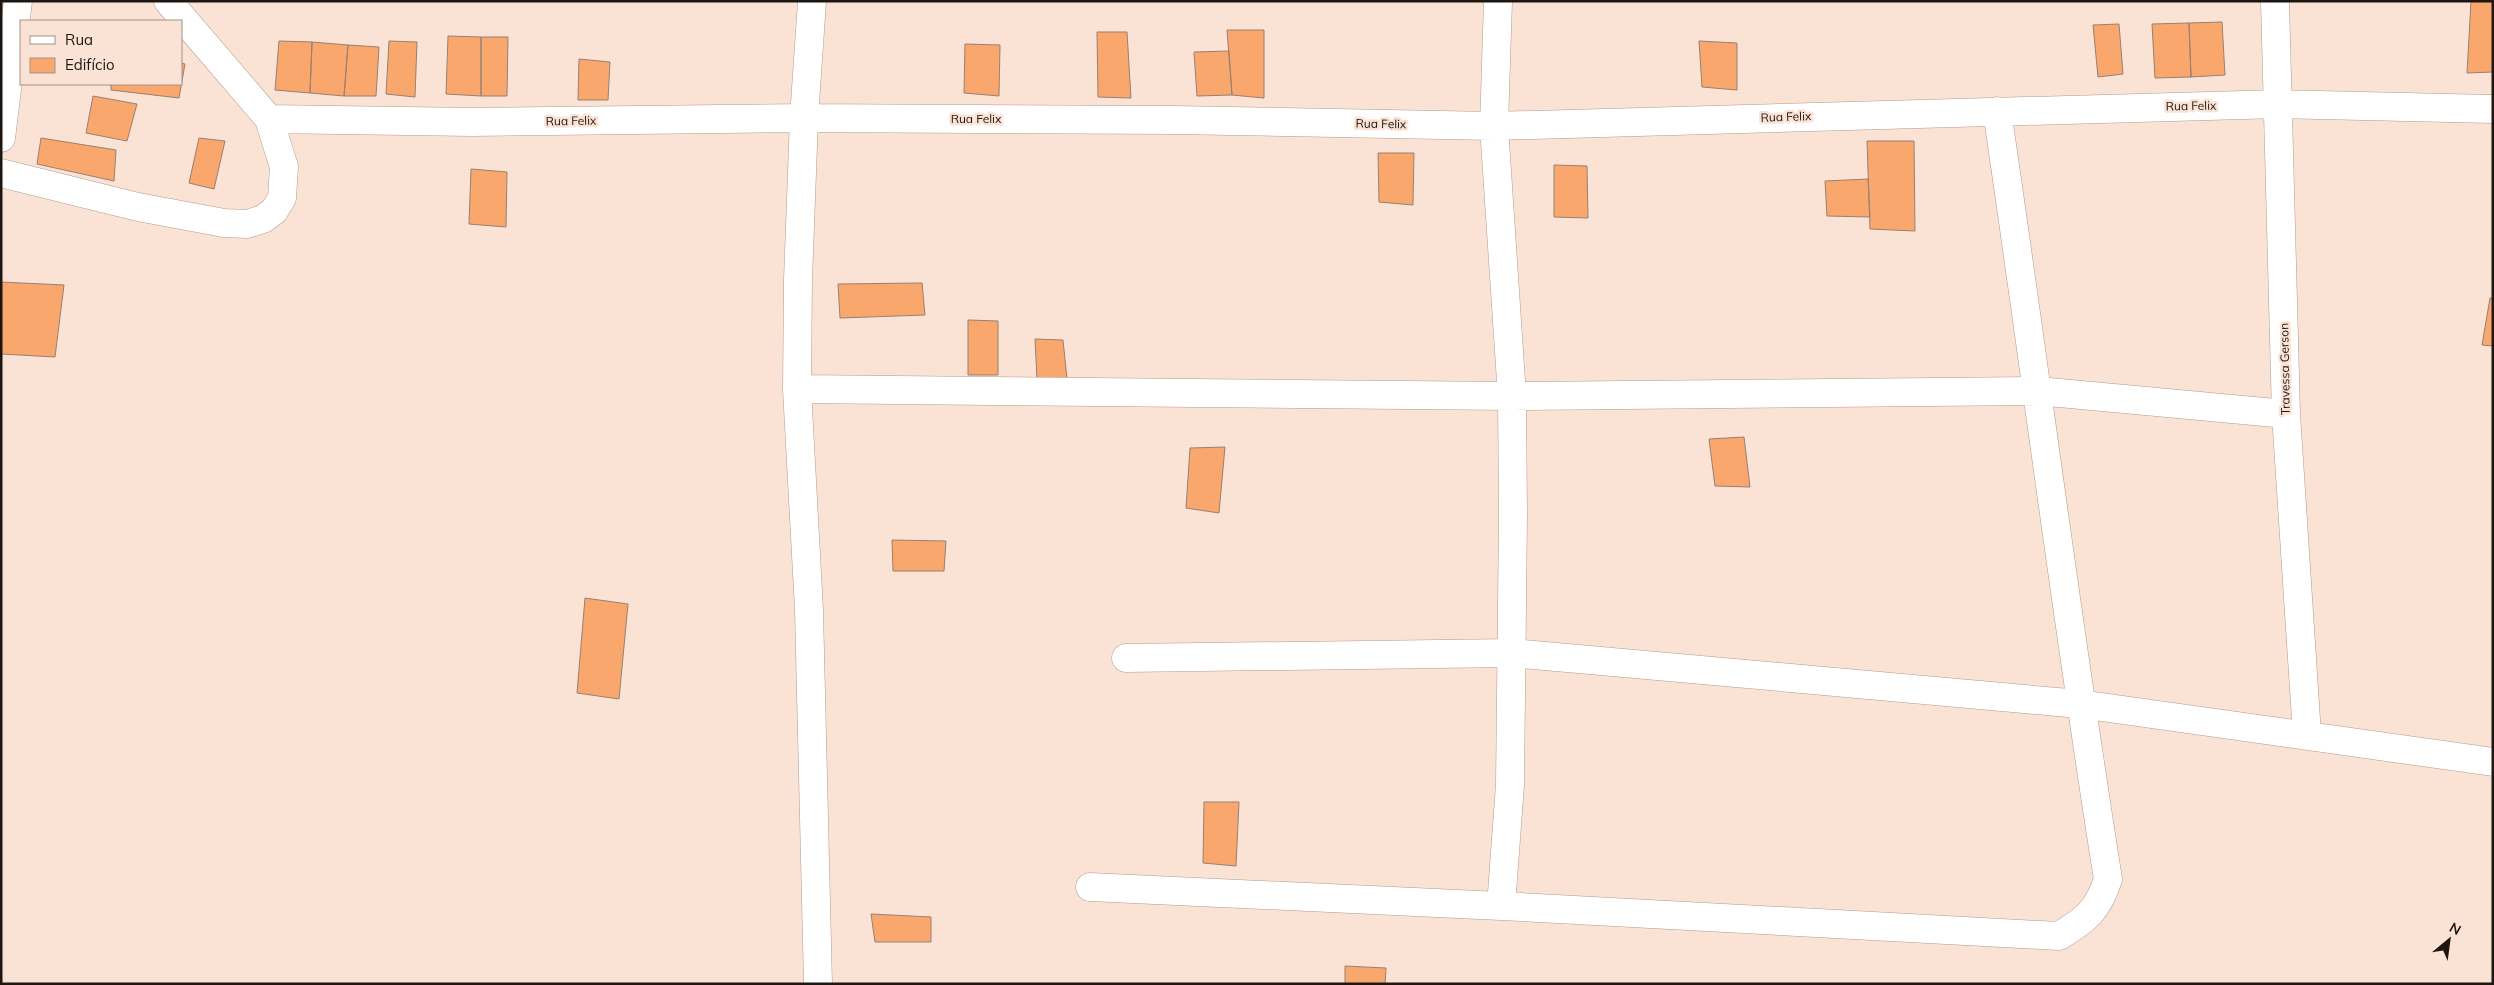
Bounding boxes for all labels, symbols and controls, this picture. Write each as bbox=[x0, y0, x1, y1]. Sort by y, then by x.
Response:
legend bbox=[20, 20, 182, 85]
text: Rua bbox=[65, 30, 93, 49]
text: Edifício bbox=[65, 55, 115, 74]
street label: Rua Felix bbox=[2165, 98, 2217, 113]
street label: Rua Felix bbox=[1760, 108, 1812, 125]
street label: Rua Felix bbox=[951, 111, 1002, 126]
street label: Rua Felix bbox=[545, 113, 597, 128]
street label: Rua Felix bbox=[1356, 116, 1407, 131]
street label: Travessa Gerson bbox=[2276, 323, 2293, 415]
north arrow bbox=[2424, 915, 2474, 965]
text: N bbox=[2446, 918, 2464, 939]

